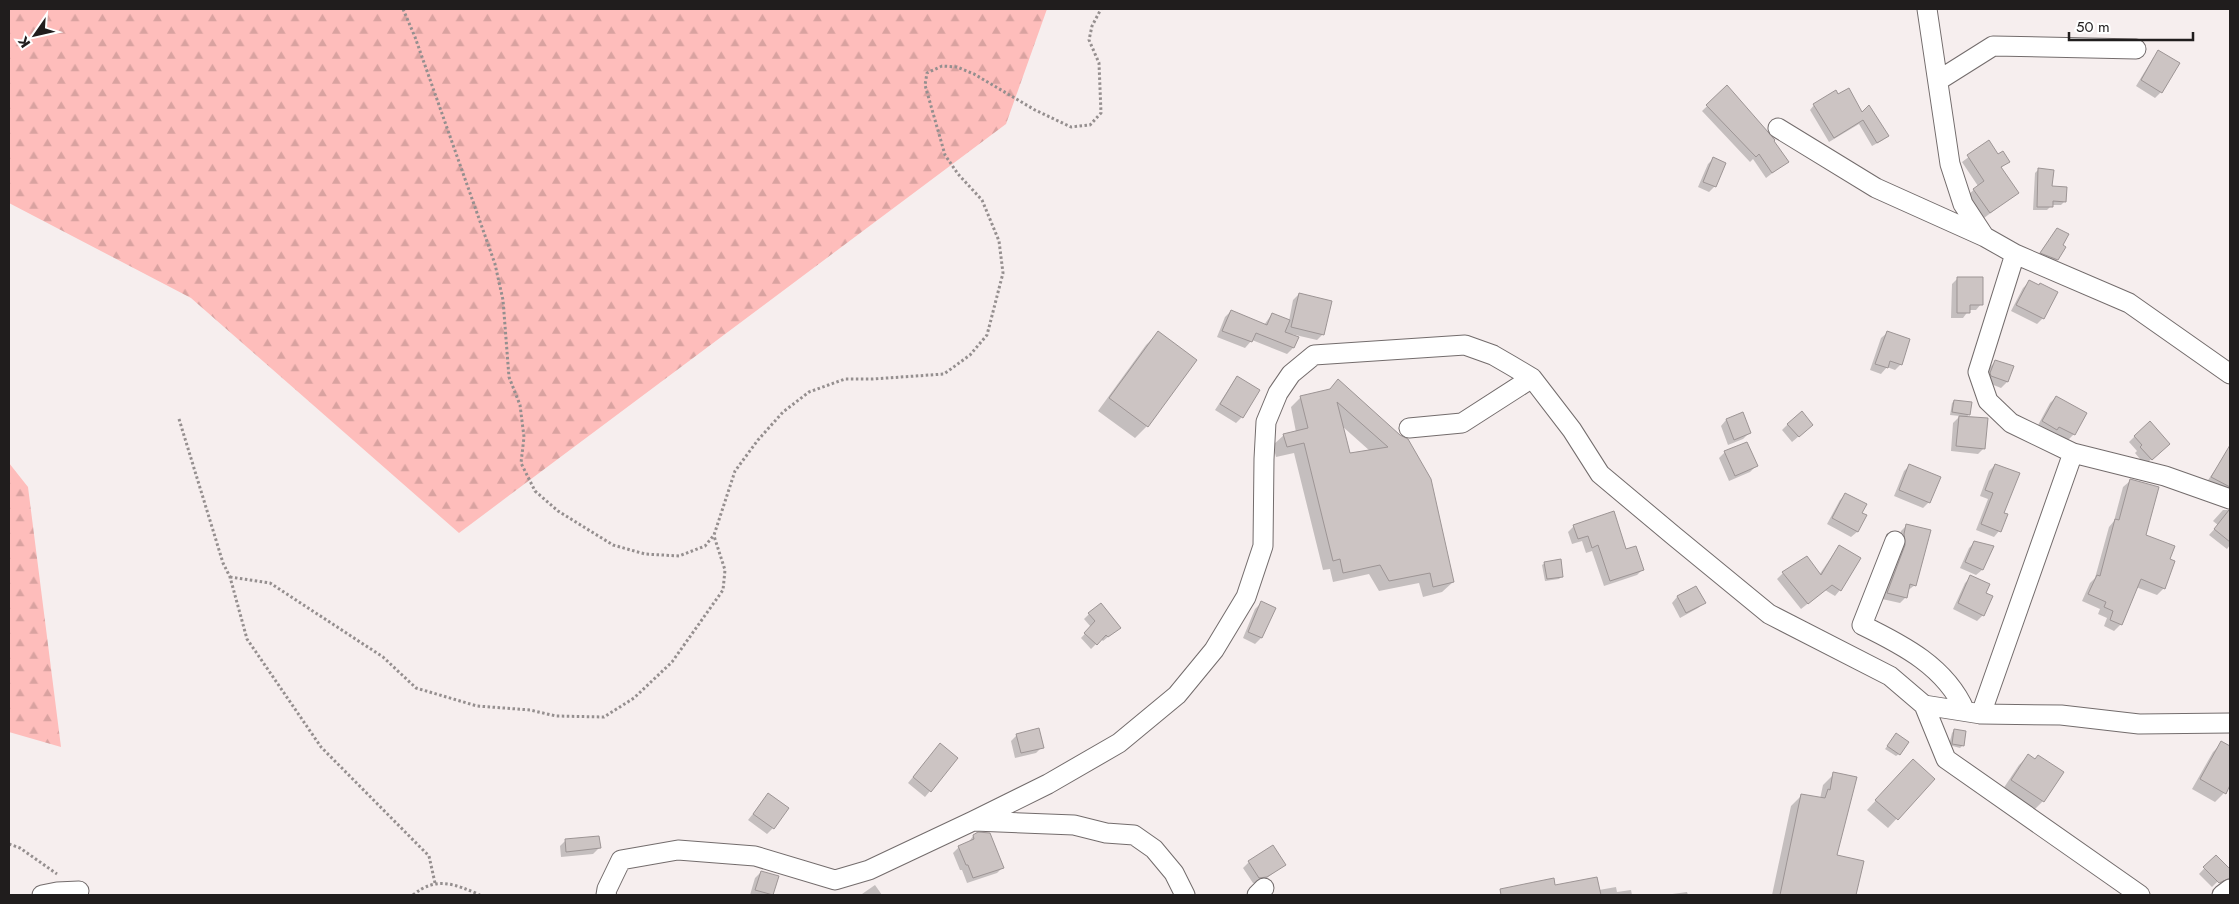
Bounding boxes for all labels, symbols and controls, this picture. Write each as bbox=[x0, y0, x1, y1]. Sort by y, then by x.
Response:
north arrow bbox=[10, 10, 60, 60]
scale bar bbox=[2069, 10, 2193, 42]
text: 50 m bbox=[2076, 16, 2110, 38]
text: K bbox=[13, 32, 35, 52]

